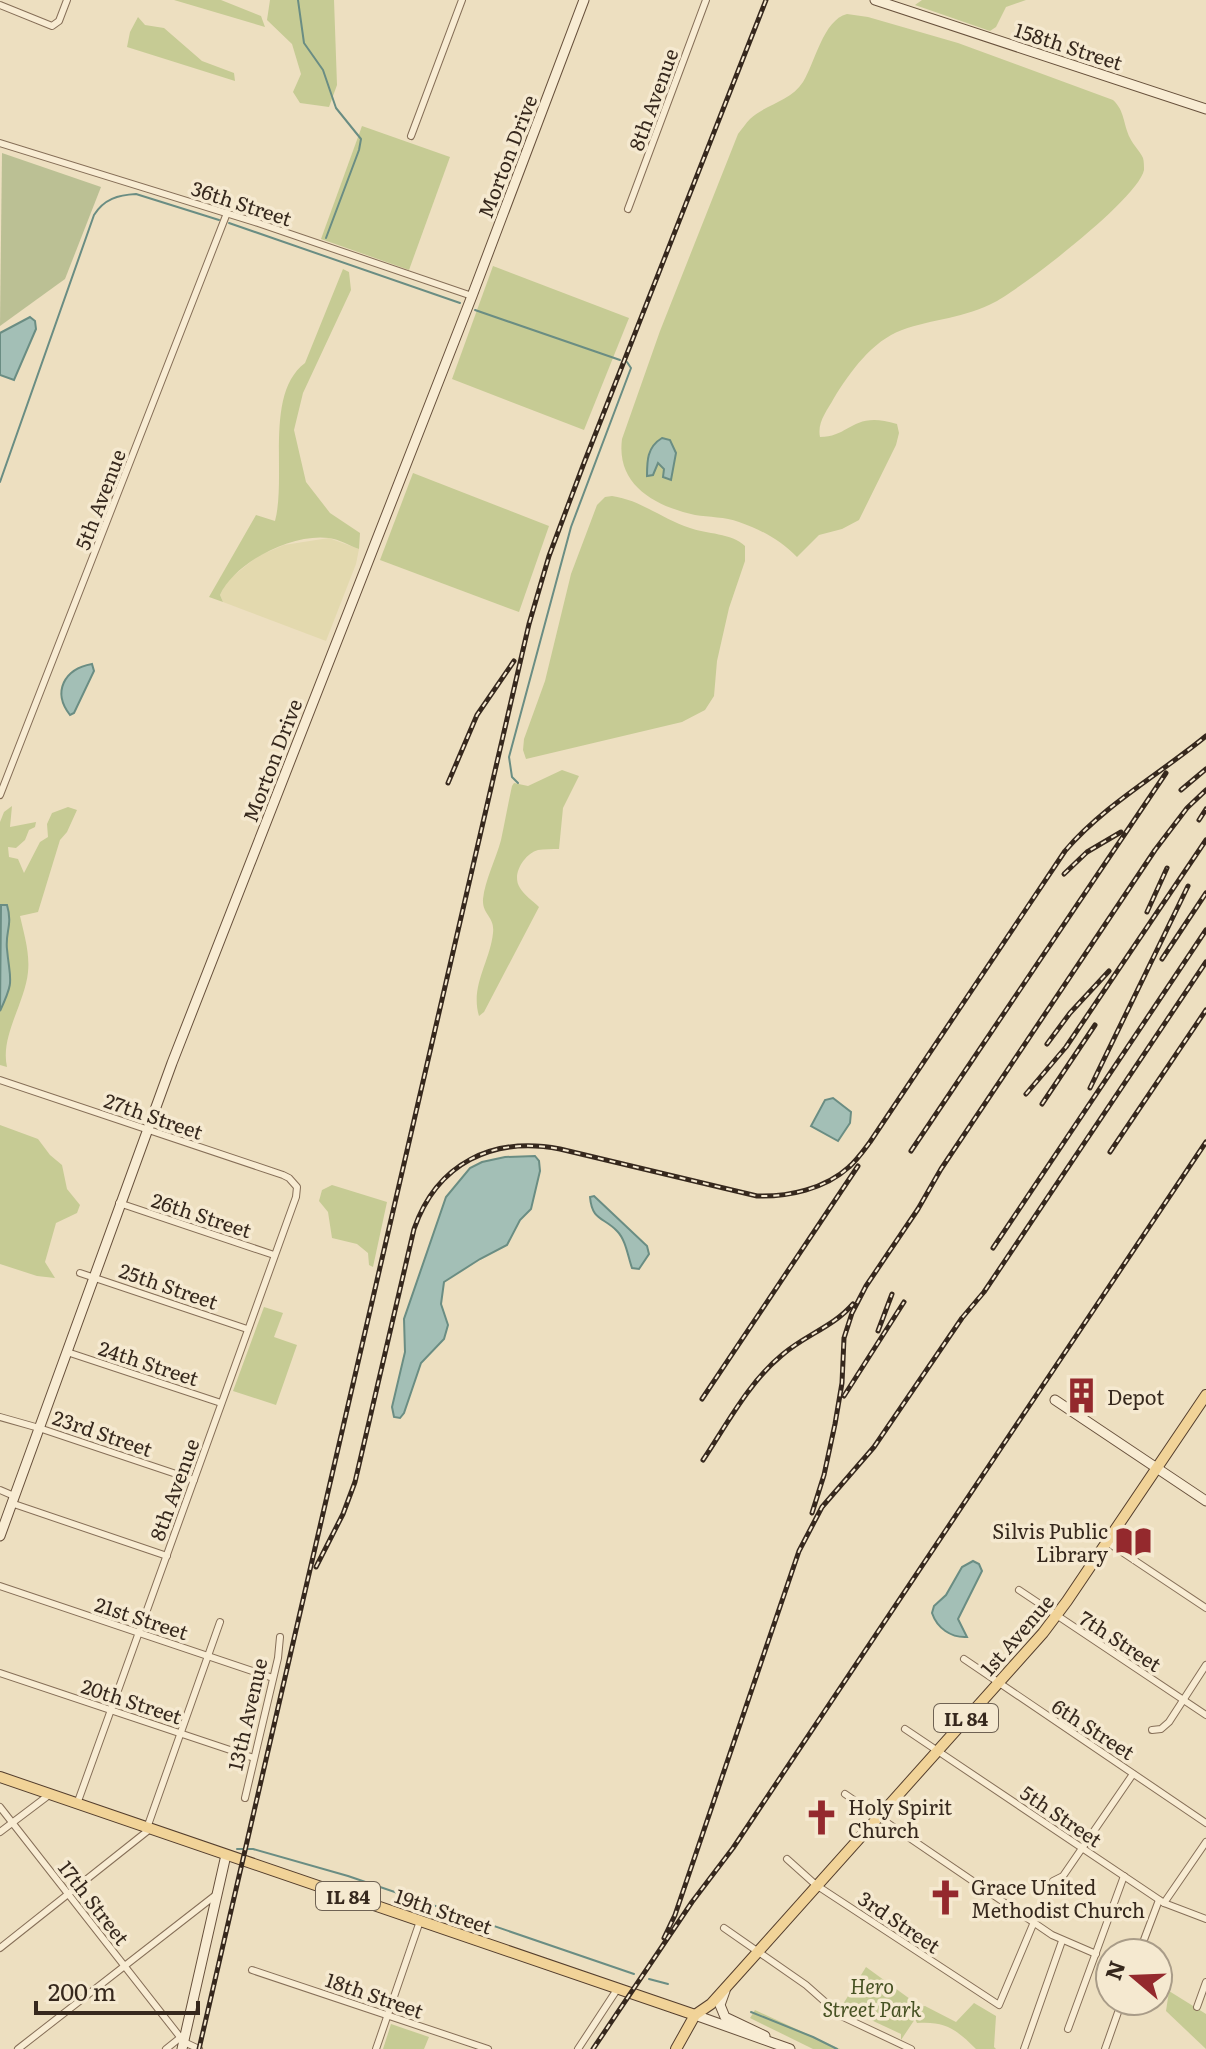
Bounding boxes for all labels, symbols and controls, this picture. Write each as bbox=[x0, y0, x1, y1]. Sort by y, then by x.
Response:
street label: 158th Street bbox=[1011, 13, 1127, 77]
street label: 8th Avenue bbox=[620, 44, 684, 154]
street label: Morton Drive bbox=[469, 90, 543, 222]
street label: 36th Street bbox=[188, 172, 296, 232]
street label: 5th Avenue bbox=[66, 444, 132, 554]
street label: Morton Drive bbox=[234, 694, 308, 826]
street label: 27th Street bbox=[101, 1084, 207, 1146]
street label: 26th Street bbox=[148, 1184, 256, 1244]
street label: 25th Street bbox=[115, 1254, 223, 1316]
street label: 24th Street bbox=[95, 1332, 203, 1392]
building icon: Depot bbox=[1062, 1377, 1100, 1415]
place label: Depot bbox=[1107, 1381, 1164, 1411]
street label: 23rd Street bbox=[49, 1401, 157, 1463]
street label: 8th Avenue bbox=[141, 1434, 205, 1544]
place label: Silvis Public Library bbox=[992, 1515, 1108, 1568]
library icon: Silvis Public Library bbox=[1115, 1522, 1153, 1560]
street label: 1st Avenue bbox=[972, 1587, 1060, 1681]
street label: 21st Street bbox=[92, 1588, 192, 1646]
street label: 7th Street bbox=[1074, 1602, 1168, 1678]
street label: 13th Avenue bbox=[219, 1655, 273, 1773]
street label: 20th Street bbox=[78, 1670, 186, 1730]
street label: 6th Street bbox=[1047, 1690, 1141, 1766]
road number: IL 84 bbox=[934, 1704, 998, 1732]
street label: 5th Street bbox=[1015, 1777, 1109, 1853]
place label: Holy Spirit Church bbox=[848, 1791, 952, 1844]
church icon: Holy Spirit Church bbox=[803, 1799, 841, 1837]
street label: 17th Street bbox=[52, 1853, 138, 1951]
place label: Grace United Methodist Church bbox=[971, 1871, 1145, 1924]
street label: 19th Street bbox=[391, 1879, 497, 1941]
church icon: Grace United Methodist Church bbox=[926, 1879, 964, 1917]
road number: IL 84 bbox=[316, 1882, 380, 1910]
street label: 3rd Street bbox=[853, 1882, 947, 1960]
north arrow bbox=[1094, 1937, 1174, 2017]
text: N bbox=[1095, 1956, 1132, 1984]
street label: 18th Street bbox=[322, 1963, 428, 2025]
scale bar bbox=[36, 1965, 198, 2015]
park label: Hero Street Park bbox=[822, 1970, 922, 2023]
text: 200 m bbox=[48, 1973, 116, 2008]

